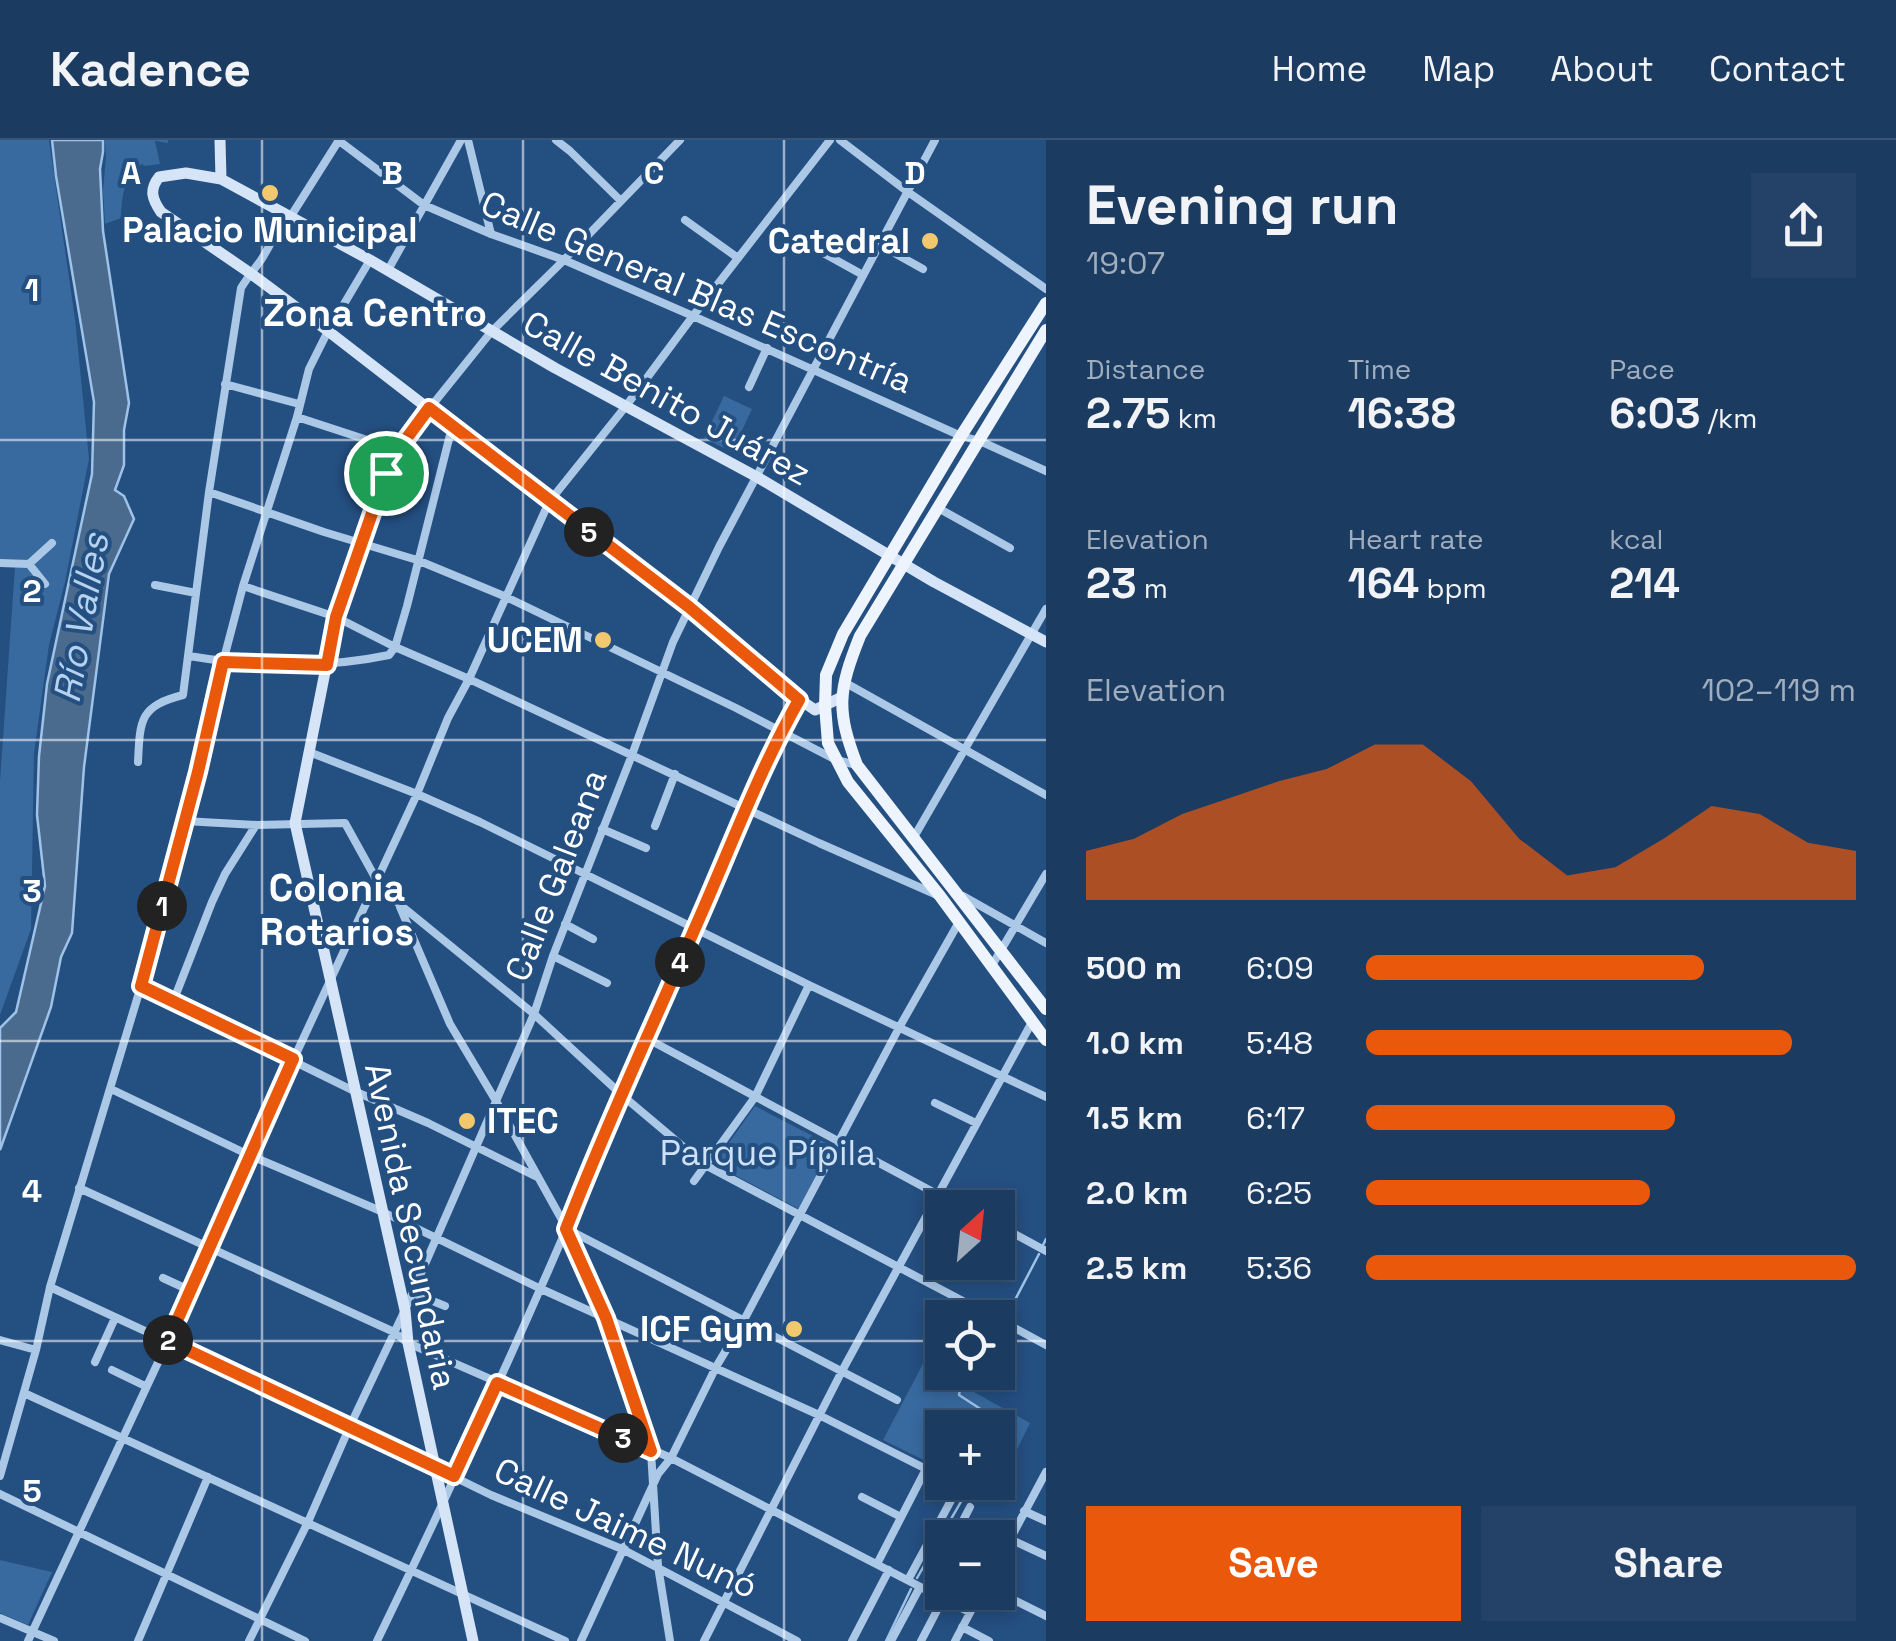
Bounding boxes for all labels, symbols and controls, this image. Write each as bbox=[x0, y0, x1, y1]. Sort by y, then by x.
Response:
text: Kadence bbox=[50, 39, 251, 100]
text: Home bbox=[1272, 47, 1367, 91]
text: Map bbox=[1422, 47, 1495, 91]
text: About bbox=[1550, 47, 1654, 91]
text: Contact bbox=[1709, 47, 1846, 91]
text: A bbox=[121, 153, 141, 193]
text: B bbox=[381, 153, 403, 193]
text: C bbox=[644, 153, 664, 193]
text: D bbox=[904, 153, 926, 193]
text: Evening run bbox=[1086, 170, 1399, 240]
button: share bbox=[1751, 173, 1856, 278]
street label: Calle General Blas Escontría bbox=[475, 181, 919, 403]
marker: Palacio Municipal bbox=[259, 182, 281, 204]
place label: Palacio Municipal bbox=[122, 208, 418, 252]
place label: Catedral bbox=[768, 219, 910, 263]
marker: Catedral bbox=[919, 230, 941, 252]
text: 19:07 bbox=[1086, 243, 1165, 283]
text: 1 bbox=[25, 270, 39, 310]
district label: Zona Centro bbox=[263, 289, 487, 337]
street label: Calle Benito Juárez bbox=[516, 301, 818, 495]
text: Distance bbox=[1086, 351, 1205, 387]
text: Time bbox=[1348, 351, 1411, 387]
text: Pace bbox=[1609, 351, 1675, 387]
text: 2.75 bbox=[1086, 387, 1171, 440]
text: 16:38 bbox=[1348, 387, 1456, 440]
text: 6:03 bbox=[1609, 387, 1701, 440]
text: km bbox=[1171, 400, 1217, 436]
text: /km bbox=[1701, 400, 1757, 436]
pin bbox=[344, 431, 429, 516]
icon: arrive bbox=[359, 446, 414, 501]
pin: 5 bbox=[564, 507, 614, 557]
text: 5 bbox=[581, 514, 597, 550]
text: Elevation bbox=[1086, 521, 1209, 557]
text: Heart rate bbox=[1348, 521, 1484, 557]
text: kcal bbox=[1609, 521, 1663, 557]
water label: Río Valles bbox=[43, 529, 120, 706]
text: 23 bbox=[1086, 557, 1136, 610]
text: 164 bbox=[1348, 557, 1419, 610]
text: 214 bbox=[1609, 557, 1680, 610]
text: m bbox=[1136, 570, 1168, 606]
text: bpm bbox=[1419, 570, 1487, 606]
text: 2 bbox=[22, 571, 42, 611]
place label: UCEM bbox=[487, 618, 583, 662]
marker: UCEM bbox=[592, 629, 614, 651]
text: Elevation bbox=[1086, 670, 1226, 710]
text: 102–119 m bbox=[1701, 670, 1856, 710]
street label: Calle Galeana bbox=[495, 763, 617, 987]
district label: Colonia Rotarios bbox=[260, 864, 414, 956]
text: 3 bbox=[22, 871, 42, 911]
pin: 1 bbox=[137, 881, 187, 931]
text: 1 bbox=[156, 888, 168, 924]
pin: 4 bbox=[655, 937, 705, 987]
text: 4 bbox=[671, 944, 689, 980]
text: 500 m bbox=[1086, 948, 1182, 988]
text: 6:09 bbox=[1246, 948, 1314, 988]
text: 1.0 km bbox=[1086, 1023, 1184, 1063]
text: 5:48 bbox=[1246, 1023, 1313, 1063]
street label: Avenida Secundaria bbox=[355, 1059, 467, 1393]
text: 1.5 km bbox=[1086, 1098, 1183, 1138]
text: 6:17 bbox=[1246, 1098, 1305, 1138]
place label: ITEC bbox=[487, 1099, 559, 1143]
marker: ITEC bbox=[456, 1110, 478, 1132]
park label: Parque Pípila bbox=[660, 1131, 876, 1175]
text: 4 bbox=[22, 1171, 42, 1211]
text: 2.0 km bbox=[1086, 1173, 1188, 1213]
text: 6:25 bbox=[1246, 1173, 1312, 1213]
north arrow bbox=[925, 1190, 1015, 1280]
map controls bbox=[925, 1190, 1015, 1610]
text: 2.5 km bbox=[1086, 1248, 1187, 1288]
text: 5:36 bbox=[1246, 1248, 1312, 1288]
button: locate bbox=[925, 1300, 1015, 1390]
place label: ICF Gym bbox=[640, 1307, 774, 1351]
pin: 2 bbox=[143, 1315, 193, 1365]
marker: ICF Gym bbox=[783, 1318, 805, 1340]
text: 2 bbox=[160, 1322, 176, 1358]
button: + bbox=[925, 1410, 1015, 1500]
pin: 3 bbox=[598, 1413, 648, 1463]
text: 3 bbox=[614, 1420, 632, 1456]
street label: Calle Jaime Nunó bbox=[487, 1448, 765, 1608]
text: 5 bbox=[22, 1471, 42, 1511]
button: Save bbox=[1086, 1506, 1461, 1621]
button: Share bbox=[1481, 1506, 1856, 1621]
button: − bbox=[925, 1520, 1015, 1610]

